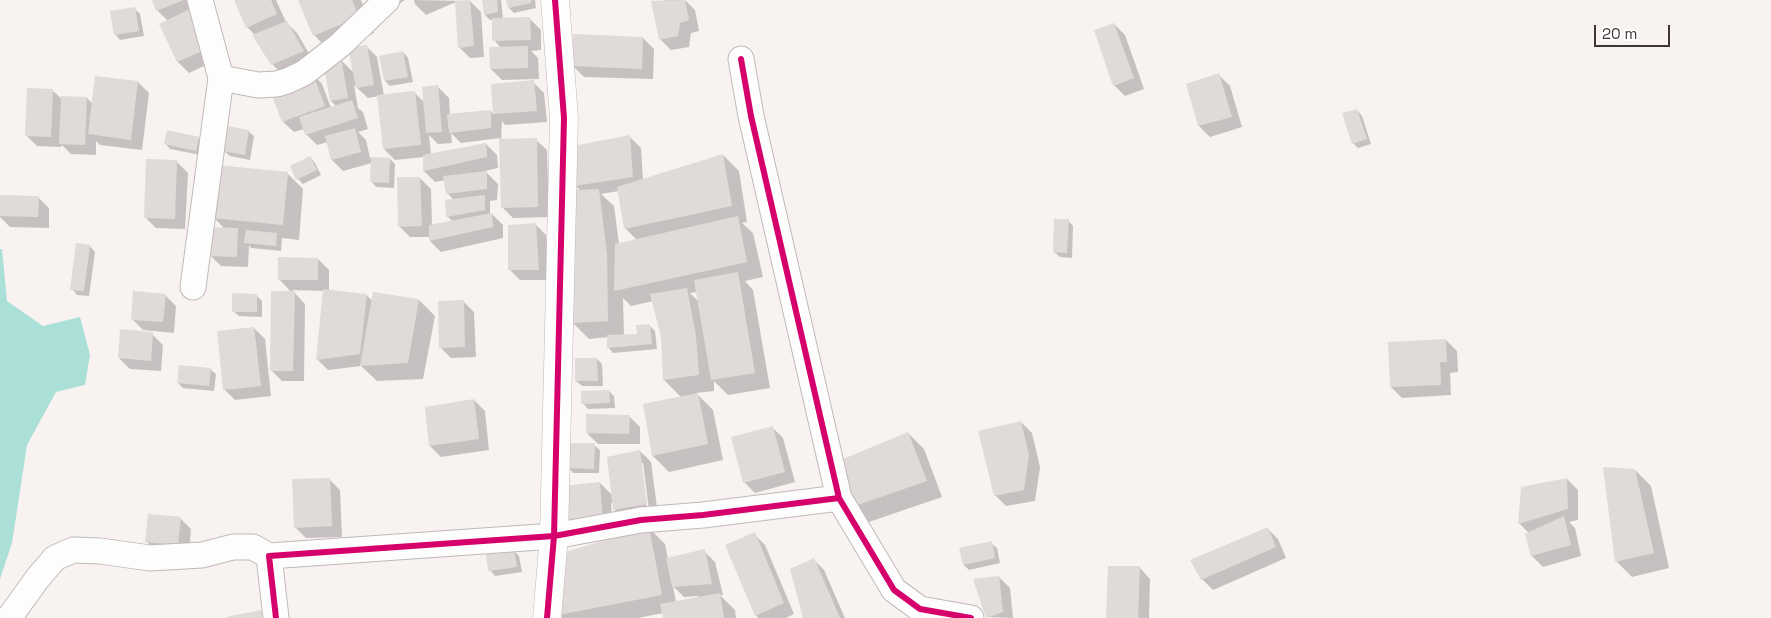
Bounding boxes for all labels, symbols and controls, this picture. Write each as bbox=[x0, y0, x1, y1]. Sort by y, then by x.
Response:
scale bar bbox=[1596, 15, 1672, 47]
text: 20 m bbox=[1602, 24, 1637, 43]

